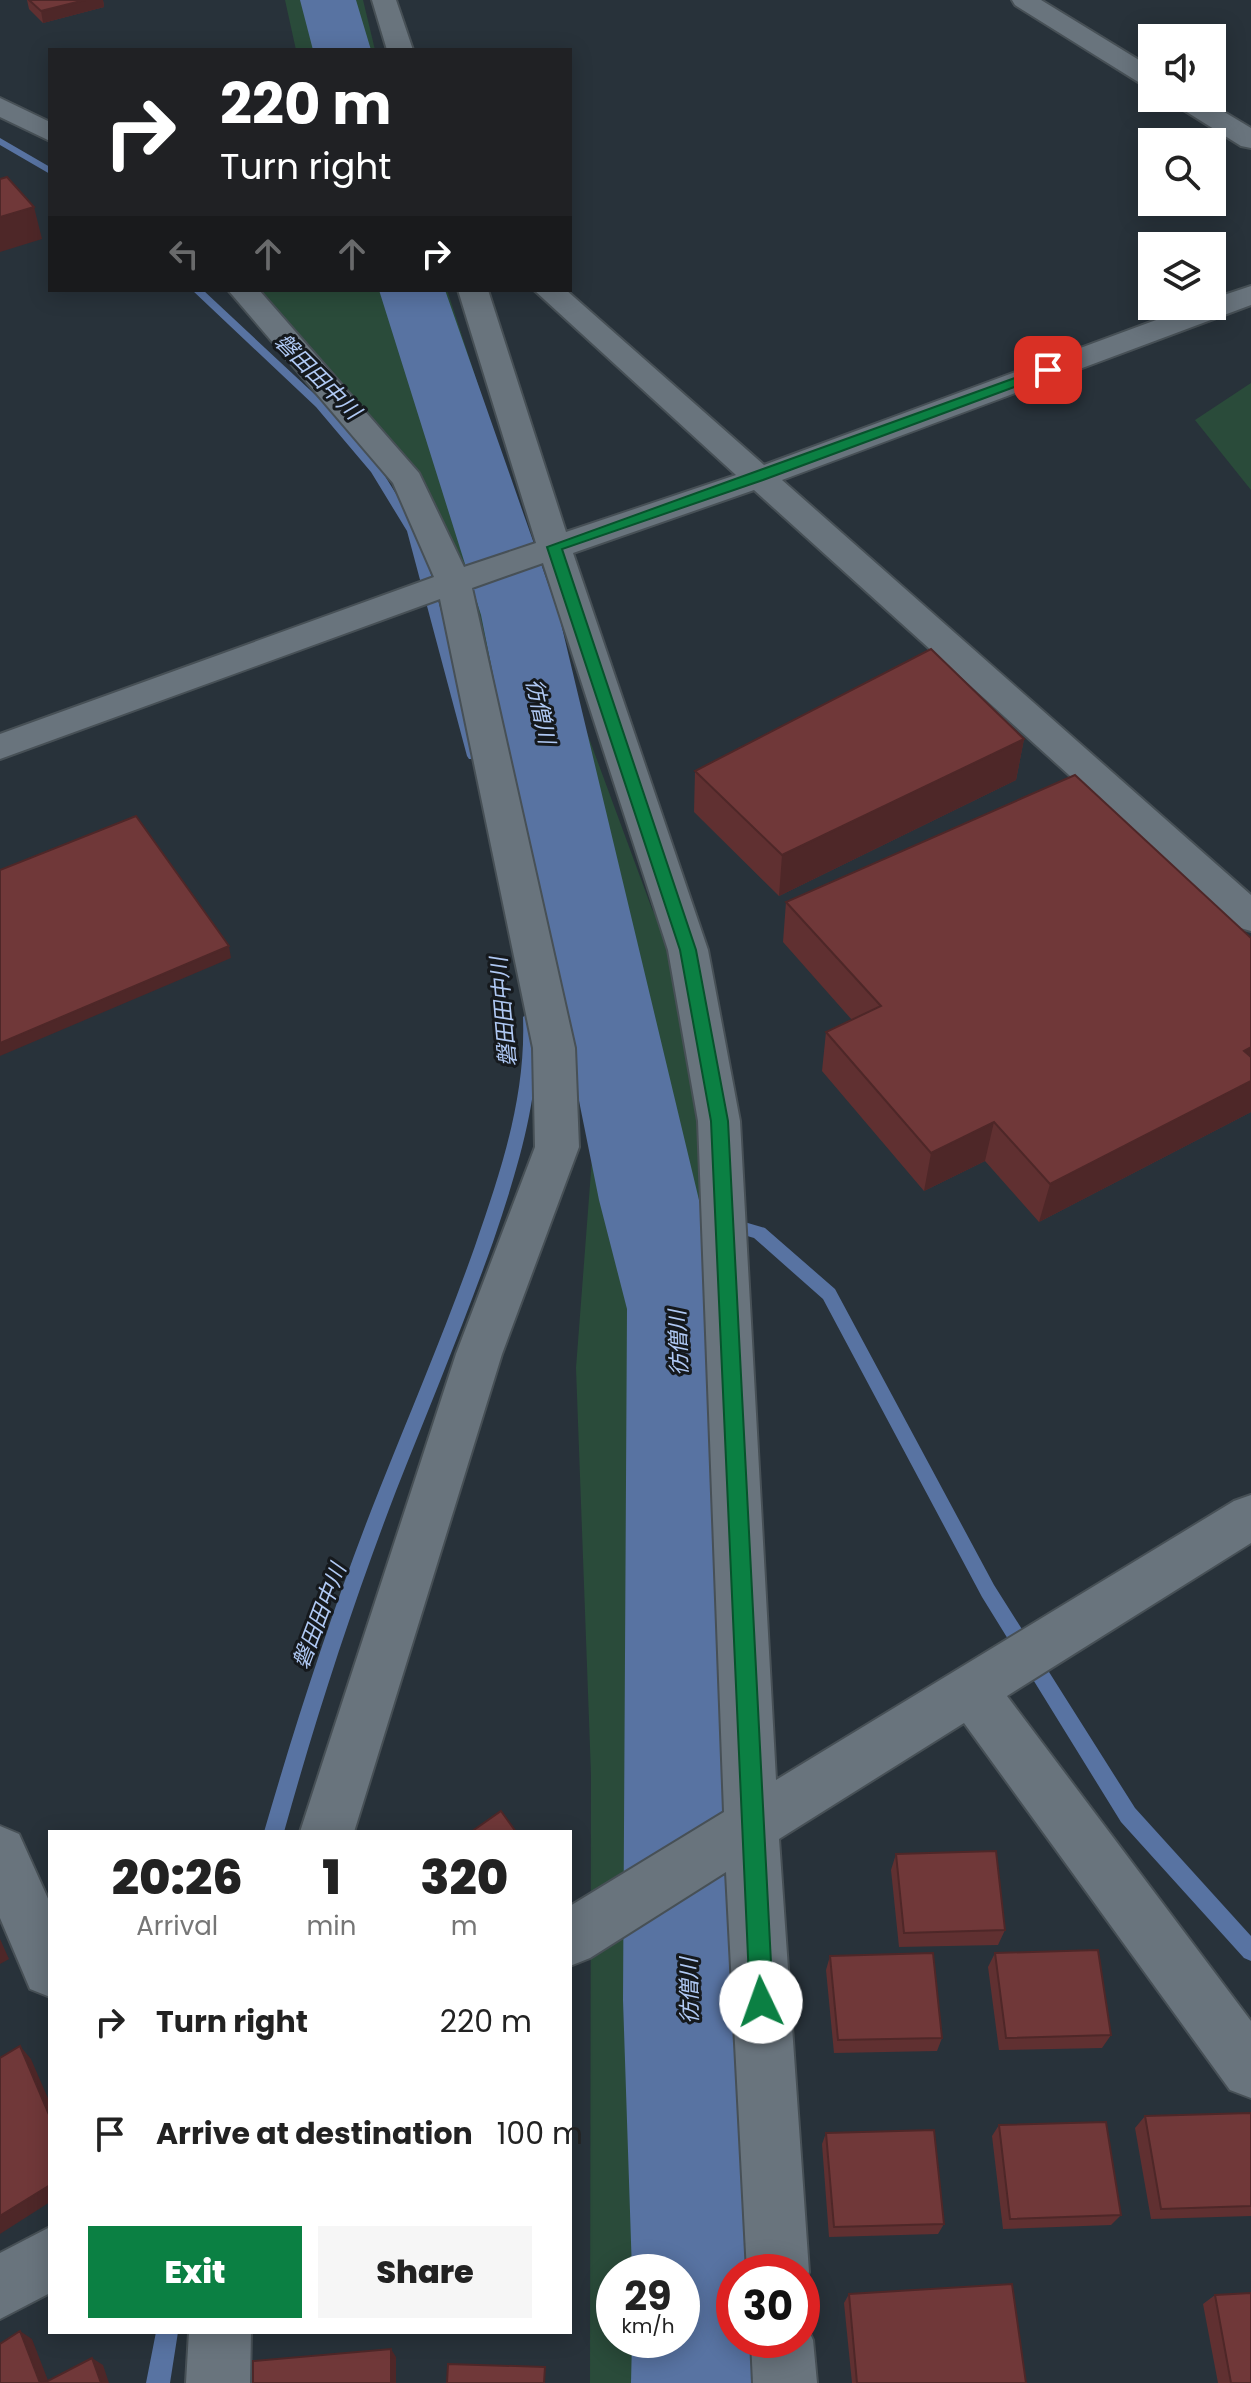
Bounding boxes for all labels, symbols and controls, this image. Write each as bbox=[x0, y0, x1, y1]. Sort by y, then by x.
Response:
map controls bbox=[1138, 24, 1226, 320]
button: sound bbox=[1138, 24, 1226, 112]
text: 220 m bbox=[220, 65, 392, 144]
icon: right bbox=[88, 80, 192, 184]
button: search bbox=[1138, 128, 1226, 216]
text: Turn right bbox=[220, 141, 391, 192]
icon: left bbox=[162, 232, 206, 276]
icon: ahead bbox=[246, 232, 290, 276]
icon: ahead bbox=[330, 232, 374, 276]
icon: right bbox=[414, 232, 458, 276]
button: layers bbox=[1138, 232, 1226, 320]
water label: 磐田田中川 bbox=[268, 326, 369, 428]
pin bbox=[1014, 336, 1082, 404]
icon: arrive bbox=[1026, 348, 1070, 392]
water label: 彷僧川 bbox=[518, 676, 563, 749]
water label: 磐田田中川 bbox=[483, 954, 524, 1068]
water label: 彷僧川 bbox=[662, 1307, 695, 1377]
water label: 磐田田中川 bbox=[285, 1557, 354, 1673]
text: 20:26 bbox=[112, 1844, 243, 1911]
text: 1 bbox=[322, 1844, 341, 1911]
text: 320 bbox=[420, 1844, 508, 1911]
text: Arrival bbox=[136, 1908, 218, 1944]
text: min bbox=[307, 1908, 356, 1944]
text: m bbox=[451, 1908, 478, 1944]
water label: 彷僧川 bbox=[673, 1956, 706, 2024]
position arrow bbox=[719, 1960, 803, 2044]
icon: right bbox=[88, 2000, 132, 2044]
text: Turn right bbox=[156, 2000, 308, 2043]
text: 220 m bbox=[440, 2000, 532, 2043]
icon: arrive bbox=[88, 2112, 132, 2156]
text: Arrive at destination bbox=[156, 2112, 473, 2155]
text: 100 m bbox=[497, 2112, 583, 2155]
button: Exit bbox=[88, 2226, 302, 2318]
button: Share bbox=[318, 2226, 532, 2318]
speed limit sign: 30 bbox=[716, 2254, 820, 2358]
text: 29 bbox=[624, 2268, 672, 2324]
text: km/h bbox=[621, 2312, 675, 2340]

